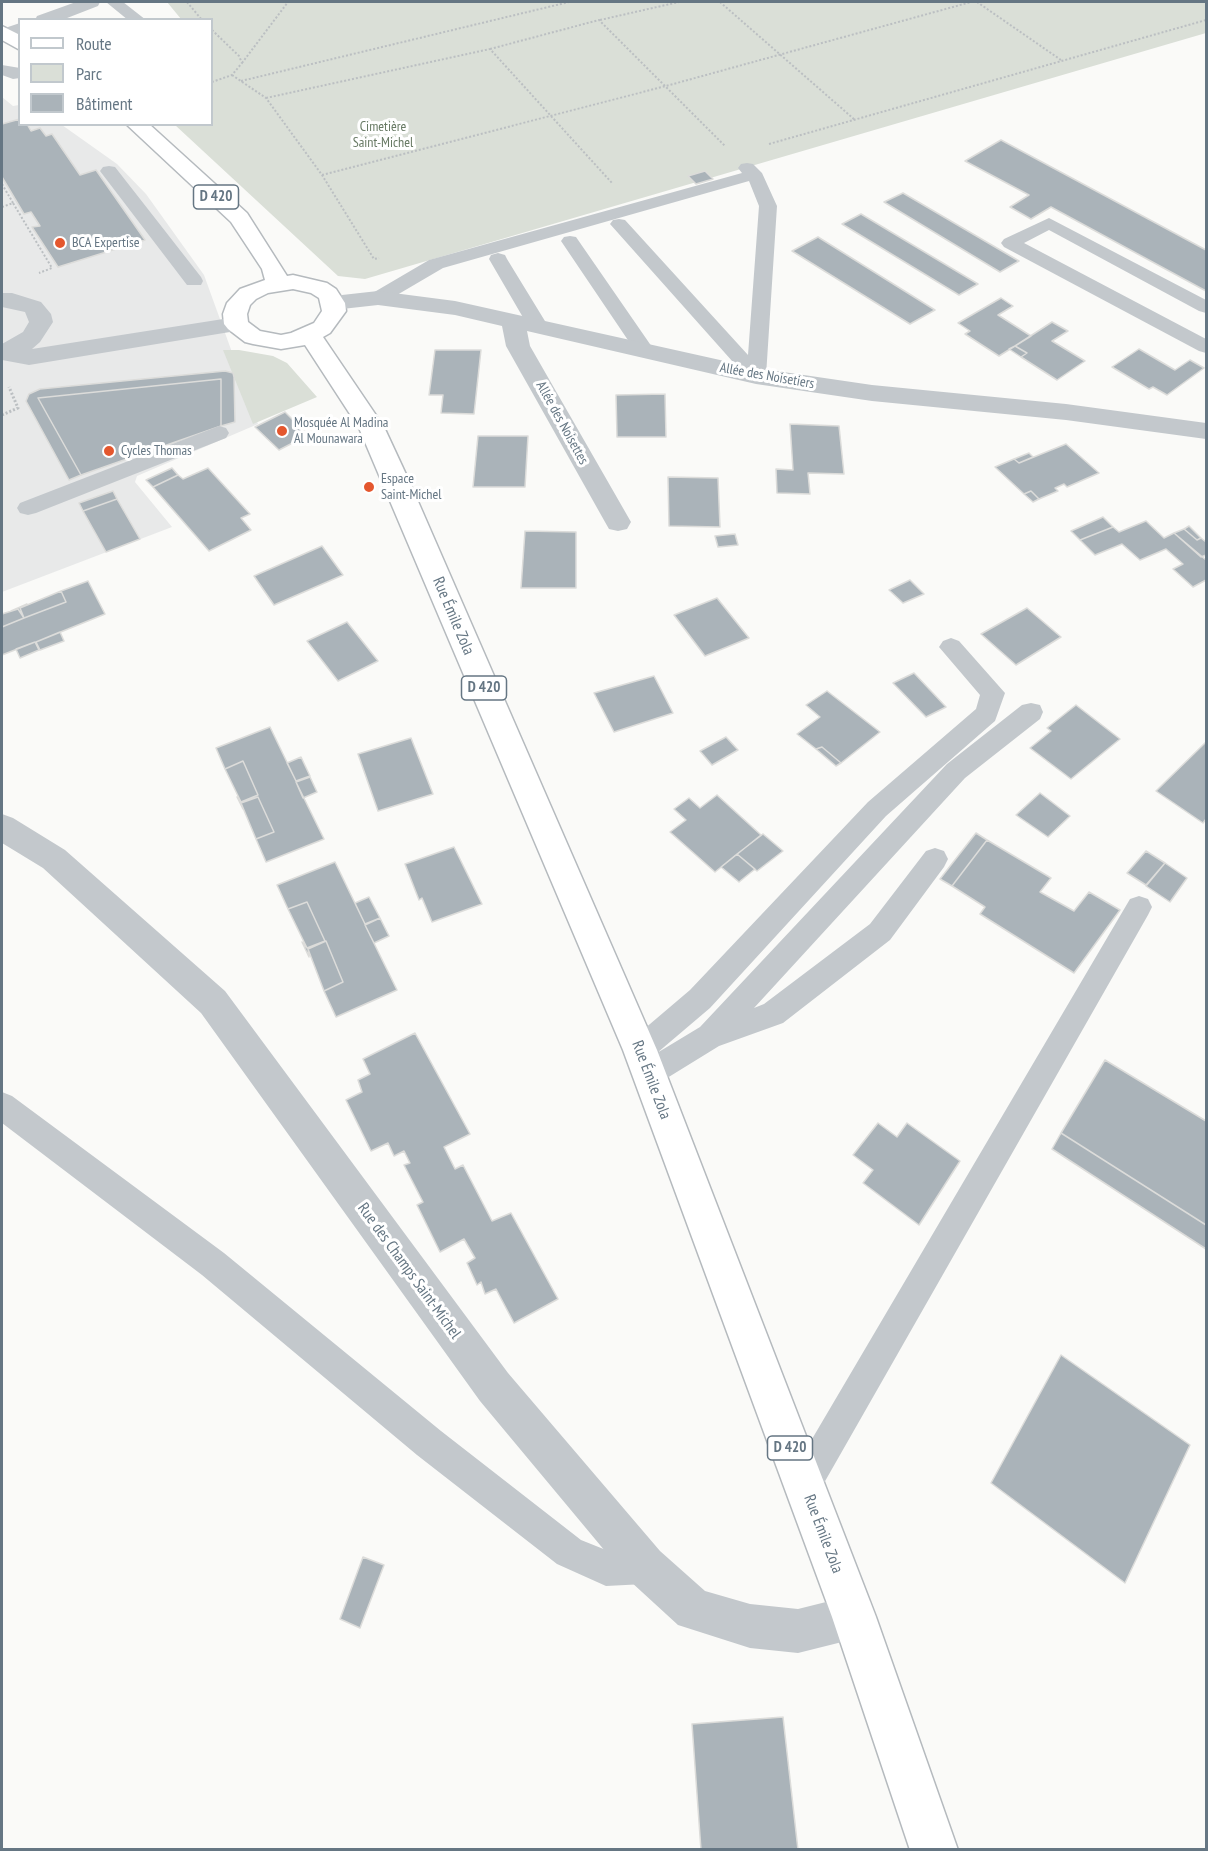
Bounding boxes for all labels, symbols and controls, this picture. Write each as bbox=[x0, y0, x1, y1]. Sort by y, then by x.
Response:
legend bbox=[18, 18, 213, 126]
text: Route bbox=[76, 32, 112, 55]
text: Parc bbox=[76, 62, 102, 85]
text: Bâtiment bbox=[76, 92, 133, 115]
park label: Cimetière Saint-Michel bbox=[353, 119, 413, 152]
road number: D 420 bbox=[194, 185, 238, 209]
place label: BCA Expertise bbox=[72, 235, 139, 251]
marker: BCA Expertise bbox=[53, 236, 67, 250]
street label: Allée des Noisetiers bbox=[719, 359, 815, 393]
street label: Allée des Noisettes bbox=[532, 379, 592, 467]
place label: Mosquée Al Madina Al Mounawara bbox=[294, 415, 388, 448]
marker: Mosquée Al Madina Al Mounawara bbox=[275, 424, 289, 438]
place label: Cycles Thomas bbox=[121, 443, 192, 459]
marker: Cycles Thomas bbox=[102, 444, 116, 458]
place label: Espace Saint-Michel bbox=[381, 471, 442, 503]
marker: Espace Saint-Michel bbox=[362, 480, 376, 494]
street label: Rue Émile Zola bbox=[428, 574, 478, 658]
road number: D 420 bbox=[462, 676, 506, 700]
street label: Rue Émile Zola bbox=[627, 1038, 675, 1122]
street label: Rue des Champs Saint-Michel bbox=[353, 1199, 465, 1343]
road number: D 420 bbox=[768, 1436, 812, 1460]
street label: Rue Émile Zola bbox=[799, 1492, 847, 1576]

